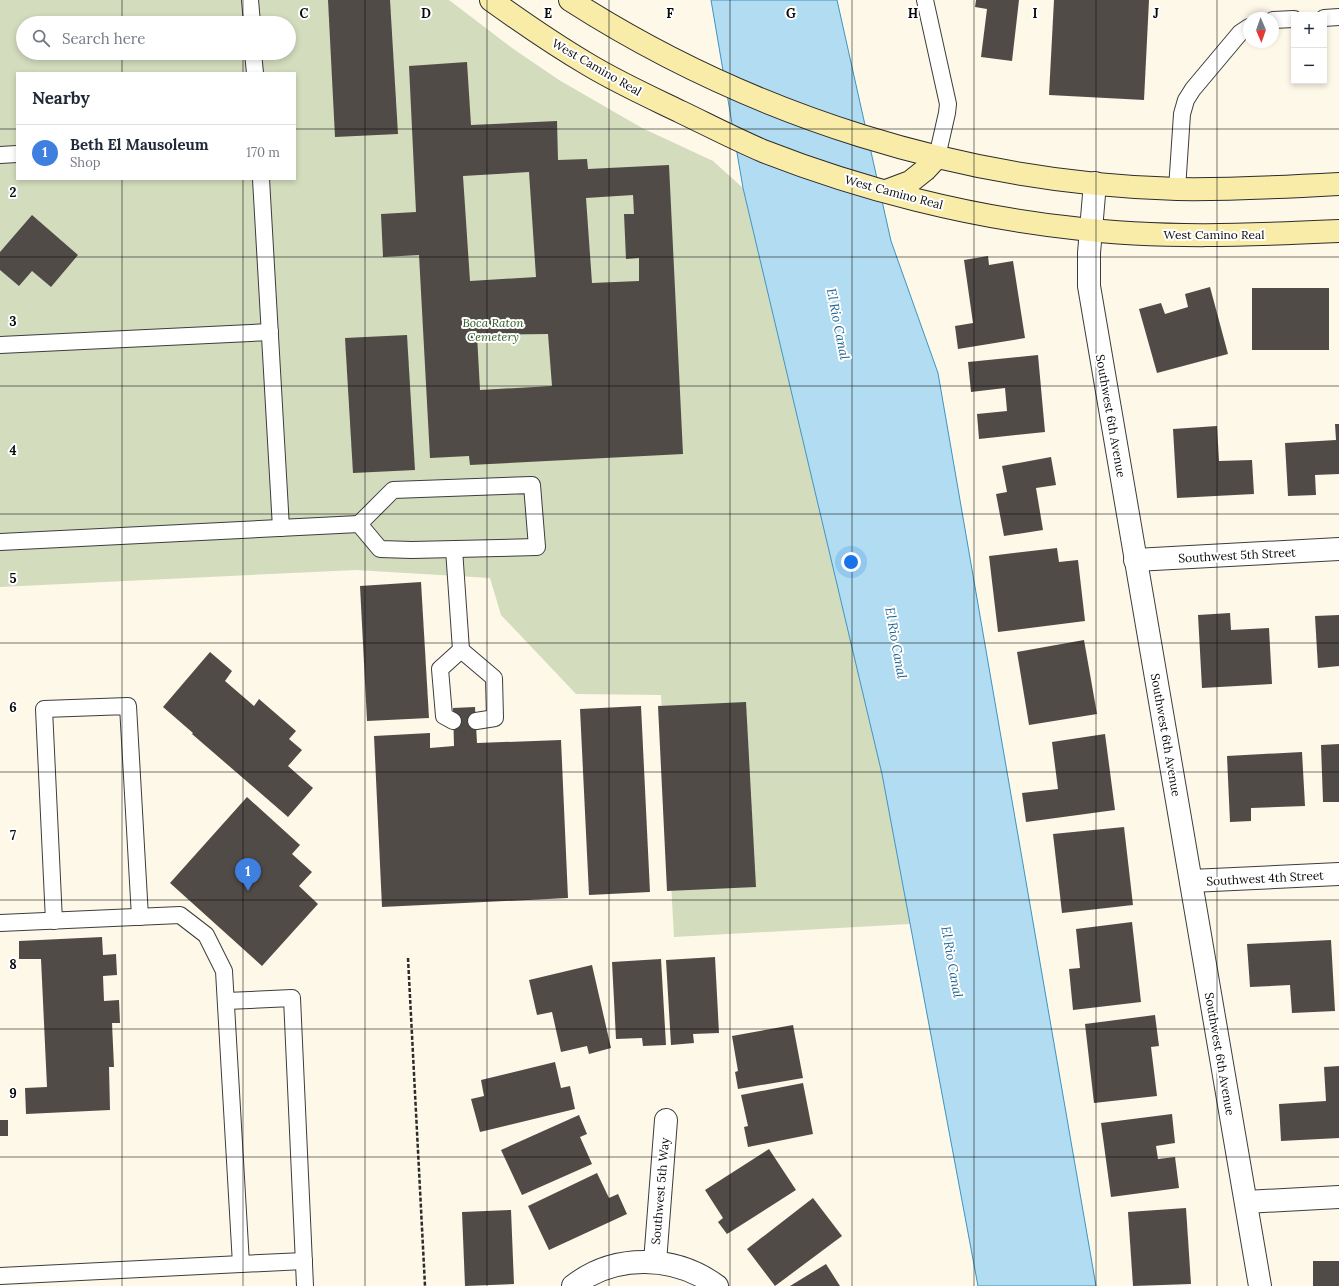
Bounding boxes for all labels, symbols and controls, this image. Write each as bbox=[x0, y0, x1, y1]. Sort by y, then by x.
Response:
text: C bbox=[300, 5, 309, 22]
text: D bbox=[421, 5, 431, 22]
text: E bbox=[544, 5, 552, 22]
text: F bbox=[666, 5, 674, 22]
text: G bbox=[786, 5, 796, 22]
text: H bbox=[908, 5, 918, 22]
text: I bbox=[1032, 5, 1038, 22]
text: J bbox=[1153, 5, 1159, 22]
north arrow bbox=[1243, 12, 1279, 48]
map controls bbox=[1291, 12, 1327, 84]
button: + bbox=[1291, 12, 1327, 48]
search box bbox=[16, 16, 296, 60]
icon: search bbox=[30, 27, 52, 49]
text: Search here bbox=[62, 29, 145, 48]
street label: West Camino Real bbox=[550, 35, 644, 99]
button: − bbox=[1291, 48, 1327, 84]
text: Nearby bbox=[32, 87, 90, 109]
text: Beth El Mausoleum bbox=[70, 135, 209, 154]
text: 1 bbox=[42, 144, 48, 161]
text: 170 m bbox=[246, 144, 280, 161]
text: Shop bbox=[70, 154, 101, 171]
street label: West Camino Real bbox=[843, 172, 945, 212]
text: 2 bbox=[10, 184, 17, 201]
street label: West Camino Real bbox=[1164, 227, 1264, 242]
water label: El Rio Canal bbox=[823, 287, 853, 362]
text: 3 bbox=[9, 313, 17, 330]
park label: Boca Raton Cemetery bbox=[462, 315, 524, 344]
street label: Southwest 6th Avenue bbox=[1093, 353, 1129, 479]
text: 4 bbox=[9, 442, 17, 459]
street label: Southwest 5th Street bbox=[1178, 544, 1296, 566]
your location bbox=[841, 552, 861, 572]
text: 5 bbox=[9, 570, 17, 587]
water label: El Rio Canal bbox=[881, 606, 911, 680]
street label: Southwest 6th Avenue bbox=[1148, 672, 1184, 798]
text: 6 bbox=[9, 699, 17, 716]
text: 7 bbox=[10, 827, 16, 844]
pin: 1 bbox=[235, 858, 261, 891]
street label: Southwest 4th Street bbox=[1206, 867, 1324, 889]
water label: El Rio Canal bbox=[937, 925, 967, 999]
text: 8 bbox=[9, 956, 17, 973]
street label: Southwest 6th Avenue bbox=[1202, 991, 1238, 1117]
text: 9 bbox=[9, 1085, 17, 1102]
street label: Southwest 5th Way bbox=[648, 1136, 672, 1245]

